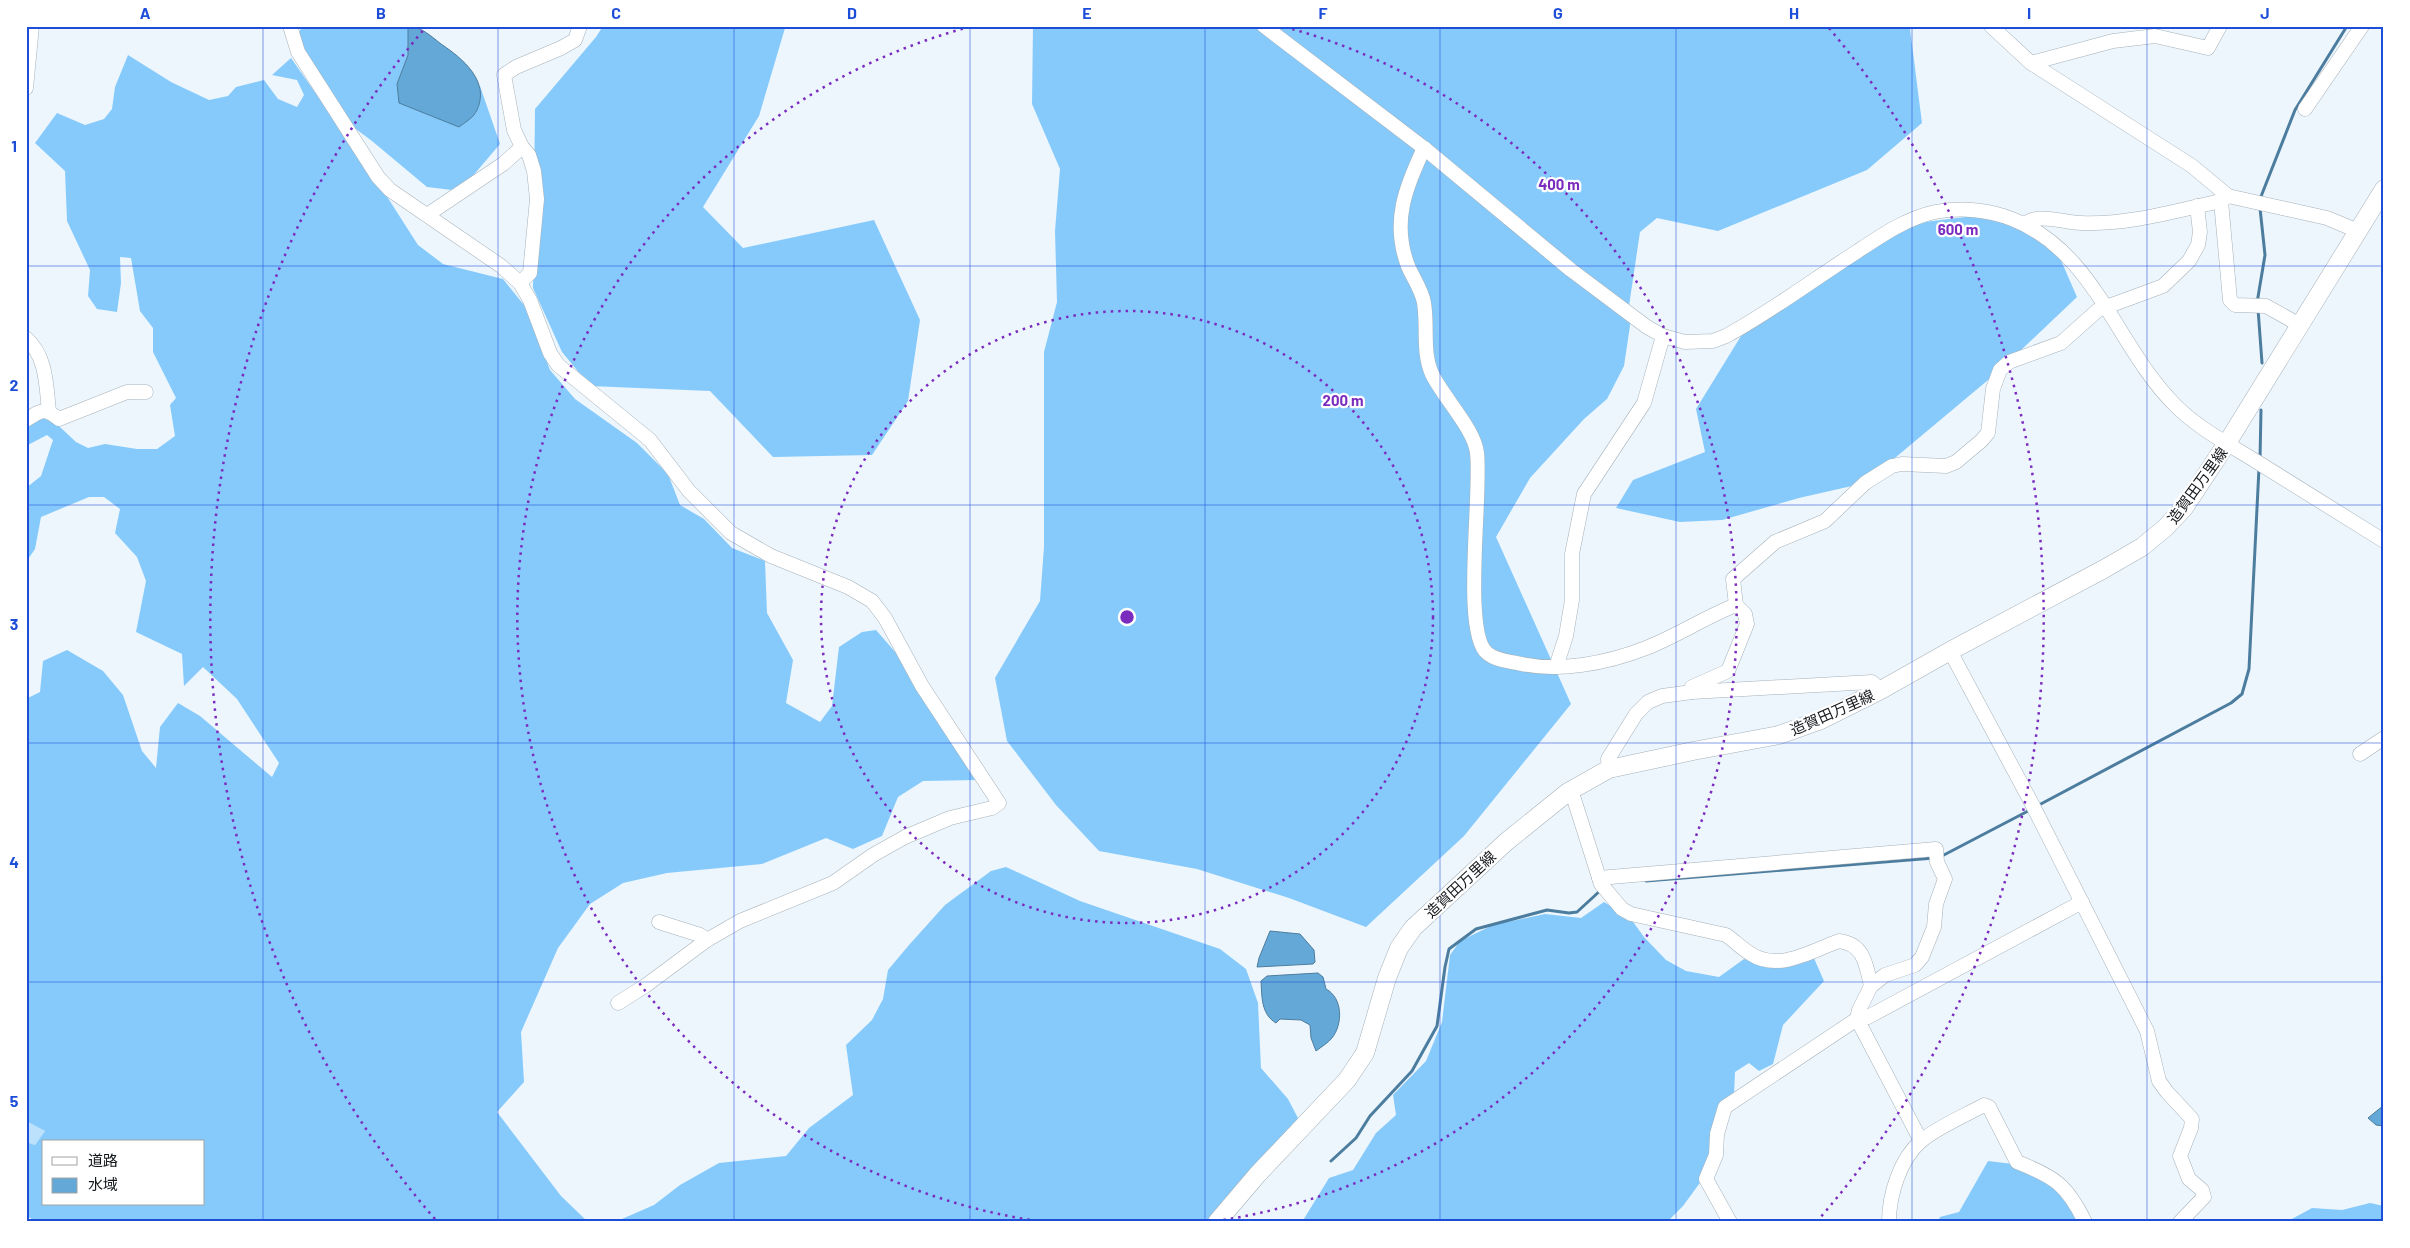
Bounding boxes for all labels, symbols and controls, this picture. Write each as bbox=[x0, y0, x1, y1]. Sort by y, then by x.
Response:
text: A bbox=[140, 3, 151, 22]
text: B bbox=[376, 3, 386, 22]
text: C bbox=[611, 3, 621, 22]
text: D bbox=[847, 3, 857, 22]
text: E bbox=[1082, 3, 1092, 22]
text: F bbox=[1319, 3, 1328, 22]
text: G bbox=[1553, 3, 1563, 22]
text: H bbox=[1789, 3, 1799, 22]
text: I bbox=[2027, 3, 2031, 22]
text: J bbox=[2260, 3, 2270, 22]
text: 1 bbox=[11, 136, 17, 155]
text: 400 m bbox=[1538, 175, 1580, 193]
text: 600 m bbox=[1938, 220, 1978, 238]
text: 2 bbox=[10, 375, 19, 394]
text: 200 m bbox=[1322, 391, 1364, 409]
street label: 造賀田万里線 bbox=[2163, 443, 2231, 527]
centre of rings bbox=[1118, 608, 1136, 626]
text: 3 bbox=[10, 614, 18, 633]
street label: 造賀田万里線 bbox=[1787, 685, 1877, 739]
street label: 造賀田万里線 bbox=[1421, 847, 1499, 921]
text: 4 bbox=[9, 852, 19, 871]
text: 5 bbox=[10, 1091, 19, 1110]
legend bbox=[42, 1140, 205, 1206]
text: 道路 bbox=[88, 1151, 118, 1169]
text: 水域 bbox=[88, 1175, 118, 1193]

